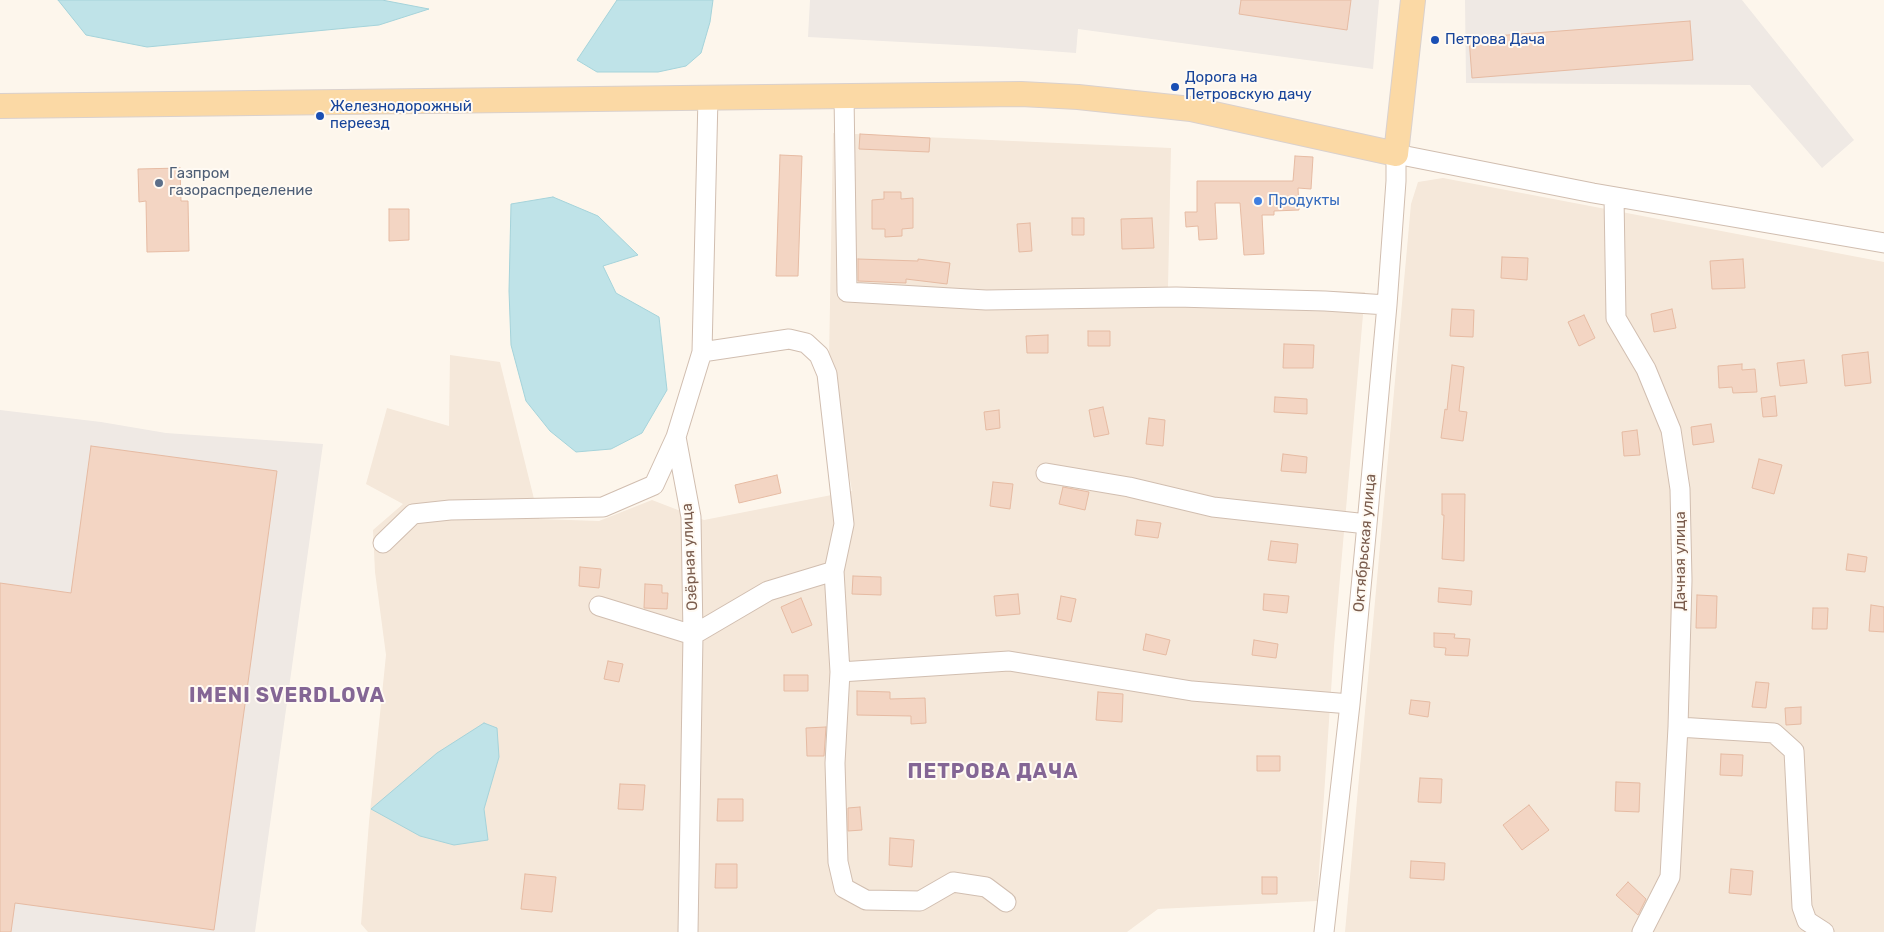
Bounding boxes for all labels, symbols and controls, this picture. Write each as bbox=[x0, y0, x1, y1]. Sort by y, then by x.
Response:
place label: Петрова Дача bbox=[1445, 31, 1545, 49]
marker: Петрова Дача bbox=[1429, 34, 1441, 46]
place label: Дорога на Петровскую дачу bbox=[1185, 69, 1312, 104]
marker: Дорога на Петровскую дачу bbox=[1169, 81, 1181, 93]
place label: Железнодорожный переезд bbox=[330, 98, 472, 133]
marker: Железнодорожный переезд bbox=[314, 110, 326, 122]
place label: Газпром газораспределение bbox=[169, 165, 313, 200]
marker: Газпром газораспределение bbox=[153, 177, 165, 189]
place label: Продукты bbox=[1268, 192, 1340, 210]
marker: Продукты bbox=[1252, 195, 1264, 207]
street label: Октябрьская улица bbox=[1350, 473, 1380, 613]
street label: Озёрная улица bbox=[678, 503, 702, 611]
street label: Дачная улица bbox=[1672, 511, 1690, 611]
district label: IMENI SVERDLOVA bbox=[187, 684, 387, 708]
district label: ПЕТРОВА ДАЧА bbox=[906, 760, 1080, 784]

